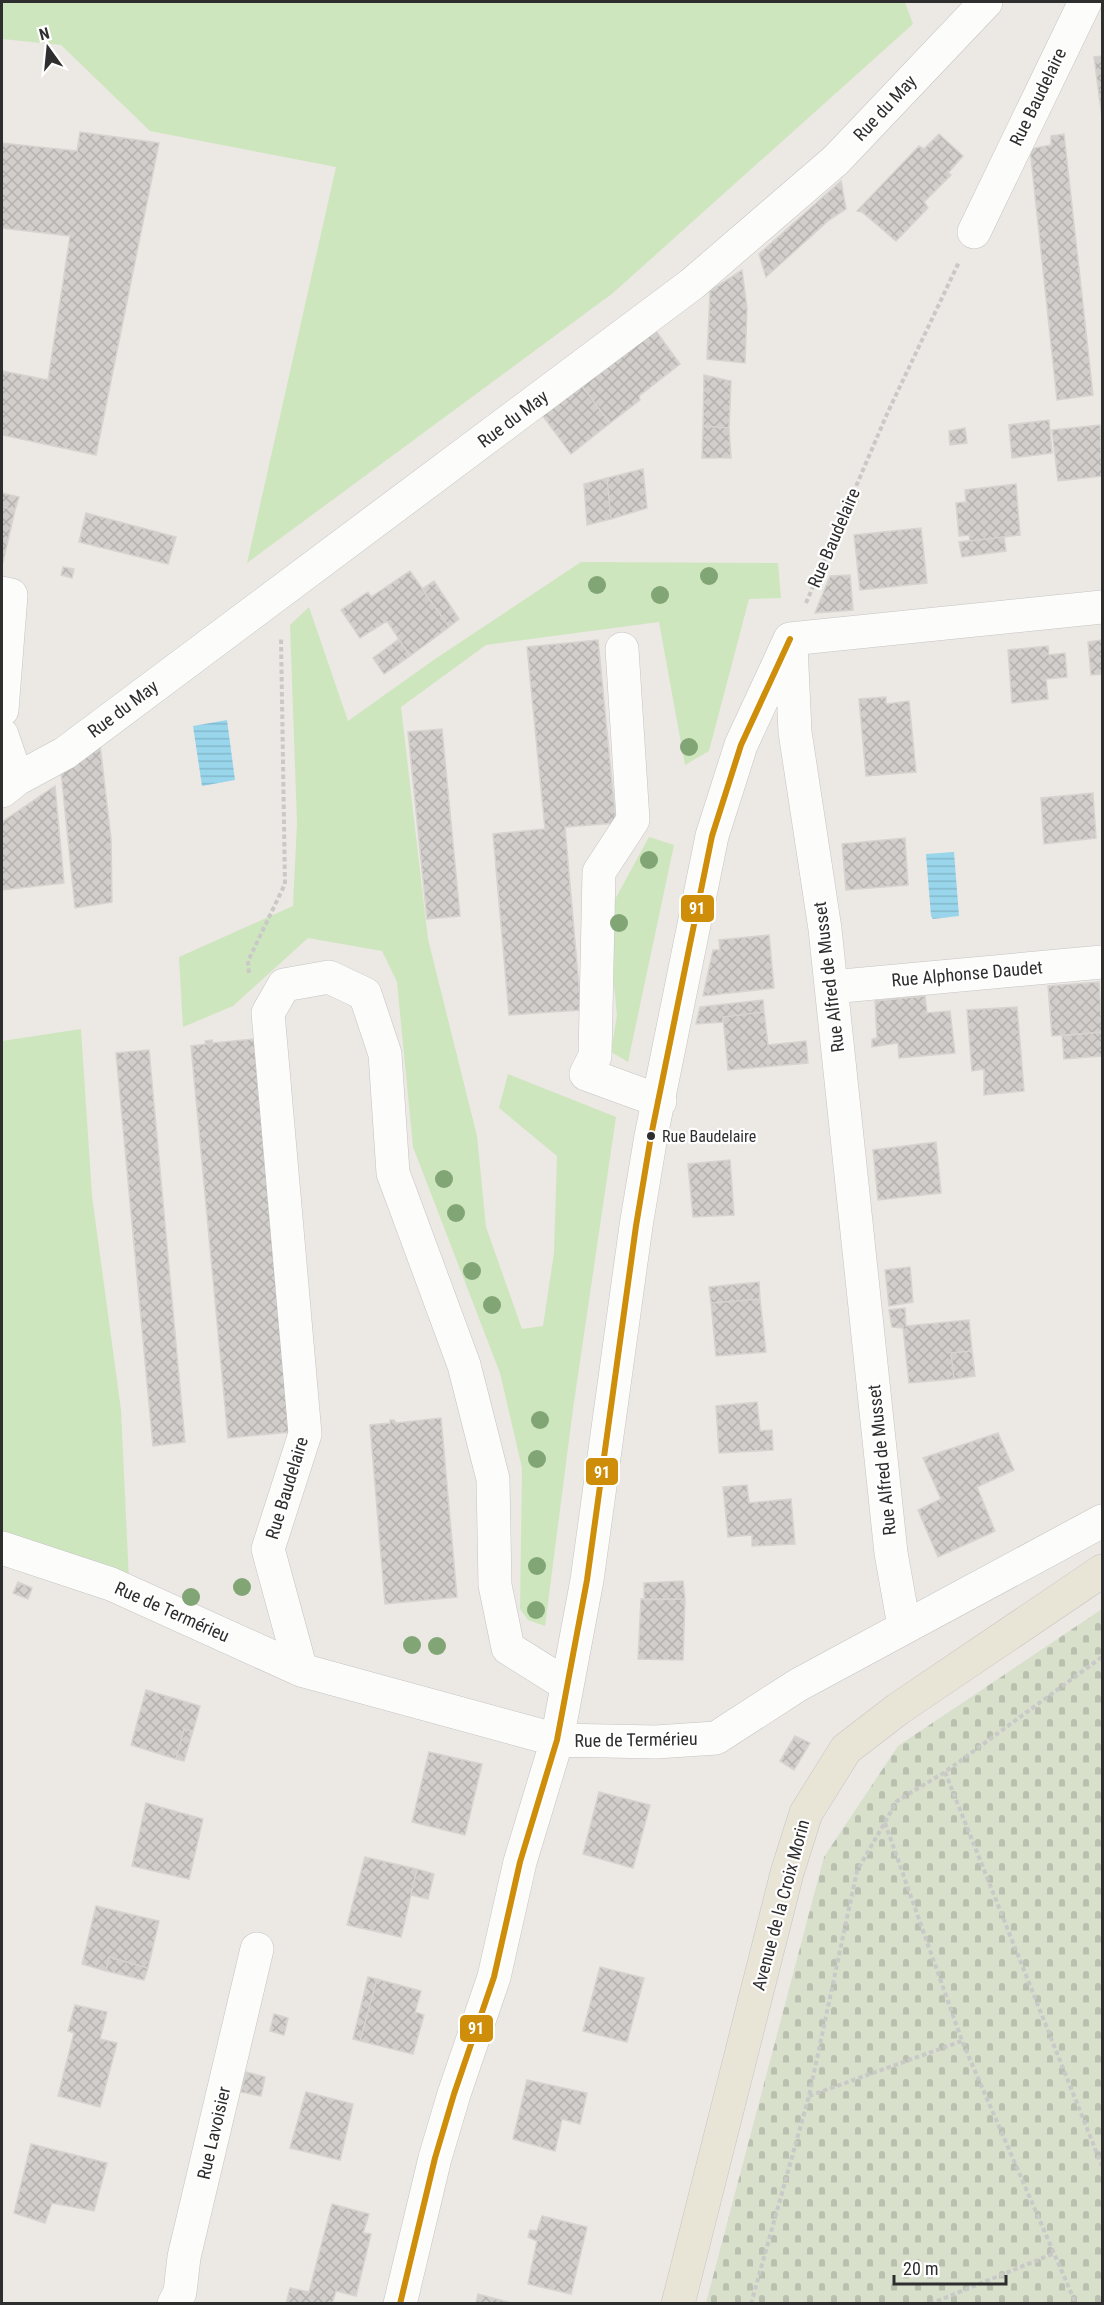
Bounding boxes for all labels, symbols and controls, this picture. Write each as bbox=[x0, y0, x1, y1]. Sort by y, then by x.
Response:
north arrow bbox=[18, 18, 78, 78]
text: N bbox=[37, 24, 51, 44]
street label: Rue Baudelaire bbox=[1005, 45, 1070, 149]
street label: Rue du May bbox=[849, 70, 921, 145]
street label: Rue du May bbox=[474, 385, 552, 452]
street label: Rue Baudelaire bbox=[803, 485, 864, 591]
street label: Rue du May bbox=[84, 675, 162, 742]
line badge: 91 bbox=[680, 894, 715, 923]
text: 91 bbox=[689, 899, 705, 918]
street label: Rue Alfred de Musset bbox=[809, 900, 848, 1054]
street label: Rue Alphonse Daudet bbox=[890, 956, 1043, 991]
place label: Rue Baudelaire bbox=[662, 1127, 756, 1146]
marker: Rue Baudelaire bbox=[645, 1130, 657, 1142]
street label: Rue Alfred de Musset bbox=[863, 1383, 900, 1537]
street label: Rue Baudelaire bbox=[261, 1434, 312, 1542]
line badge: 91 bbox=[585, 1457, 619, 1486]
text: 91 bbox=[594, 1463, 610, 1482]
street label: Rue de Termérieu bbox=[112, 1577, 233, 1646]
street label: Rue de Termérieu bbox=[574, 1728, 698, 1751]
street label: Avenue de la Croix Morin bbox=[748, 1817, 813, 1993]
line badge: 91 bbox=[459, 2014, 494, 2043]
text: 91 bbox=[468, 2019, 484, 2038]
street label: Rue Lavoisier bbox=[193, 2084, 235, 2181]
scale bar bbox=[894, 2248, 1006, 2286]
text: 20 m bbox=[903, 2258, 938, 2279]

